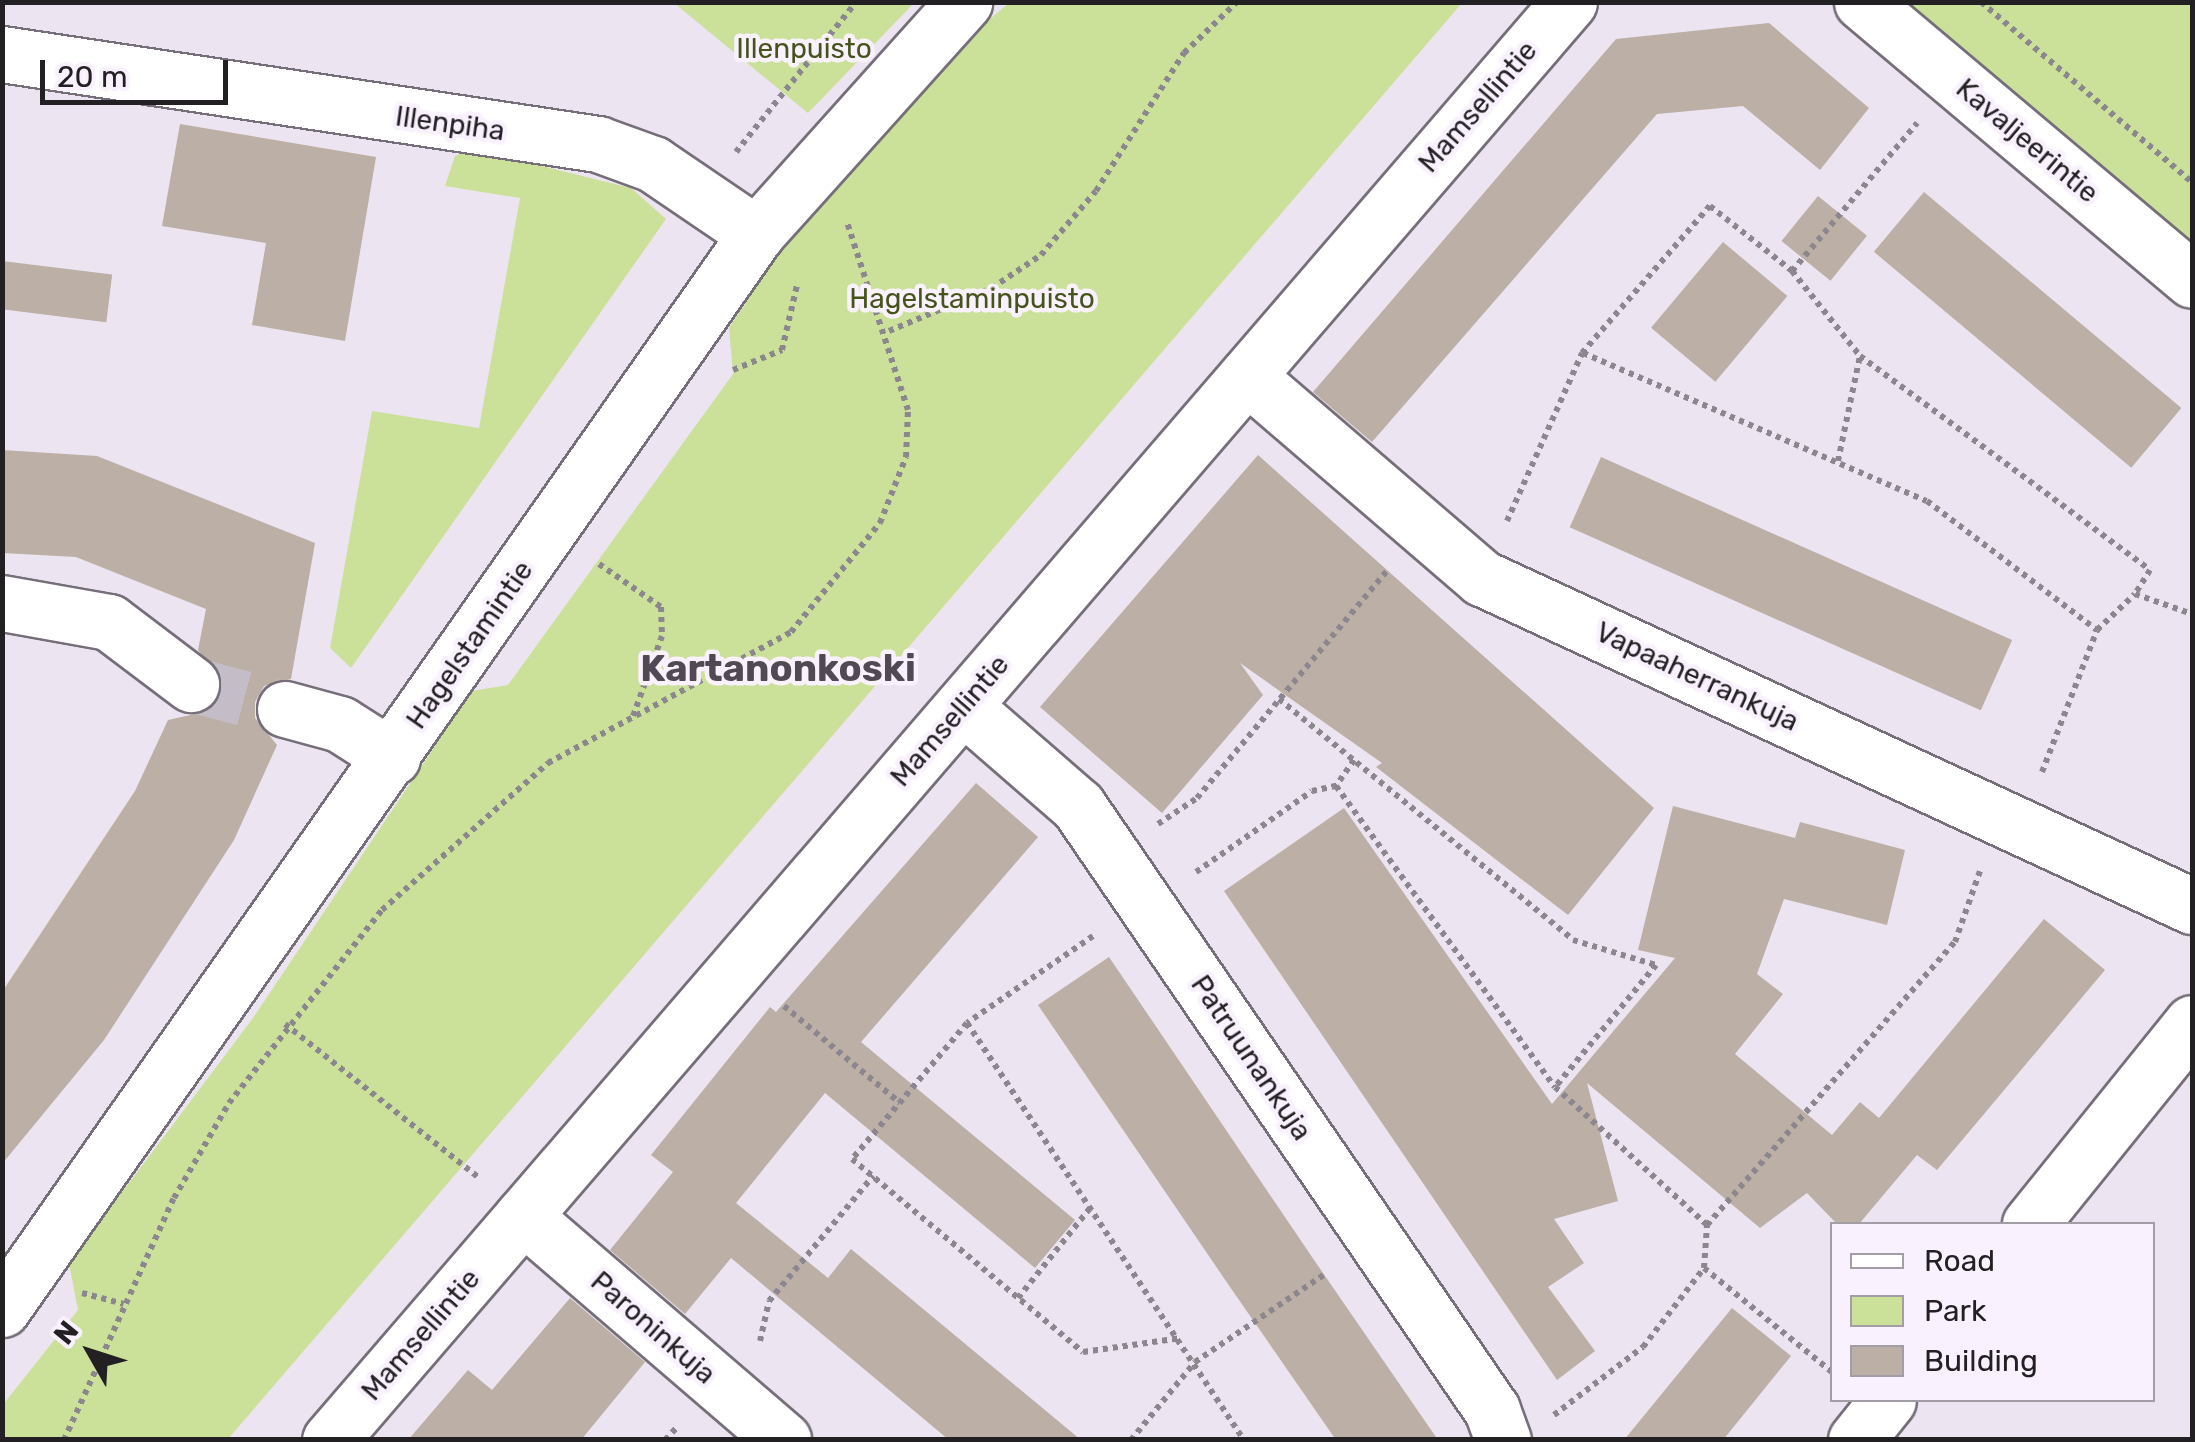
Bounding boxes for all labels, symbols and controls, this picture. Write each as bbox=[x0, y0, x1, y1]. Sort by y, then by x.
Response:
park label: Illenpuisto bbox=[736, 32, 872, 66]
street label: Mamsellintie bbox=[1412, 34, 1544, 180]
scale bar bbox=[45, 40, 232, 102]
text: 20 m bbox=[57, 59, 128, 95]
street label: Kavaljeerintie bbox=[1949, 72, 2105, 210]
street label: Illenpiha bbox=[393, 100, 507, 148]
park label: Hagelstaminpuisto bbox=[849, 282, 1095, 316]
street label: Hagelstamintie bbox=[400, 555, 540, 735]
street label: Vapaaherrankuja bbox=[1590, 615, 1804, 739]
district label: Kartanonkoski bbox=[640, 646, 916, 692]
street label: Mamsellintie bbox=[884, 648, 1016, 794]
street label: Patruunankuja bbox=[1183, 969, 1319, 1147]
legend bbox=[1830, 1222, 2155, 1402]
text: Road bbox=[1924, 1243, 1995, 1279]
street label: Mamsellintie bbox=[355, 1262, 487, 1408]
street label: Paroninkuja bbox=[584, 1265, 722, 1391]
text: Park bbox=[1924, 1293, 1986, 1329]
north arrow bbox=[40, 1302, 140, 1402]
text: N bbox=[47, 1315, 85, 1351]
text: Building bbox=[1924, 1343, 2038, 1379]

